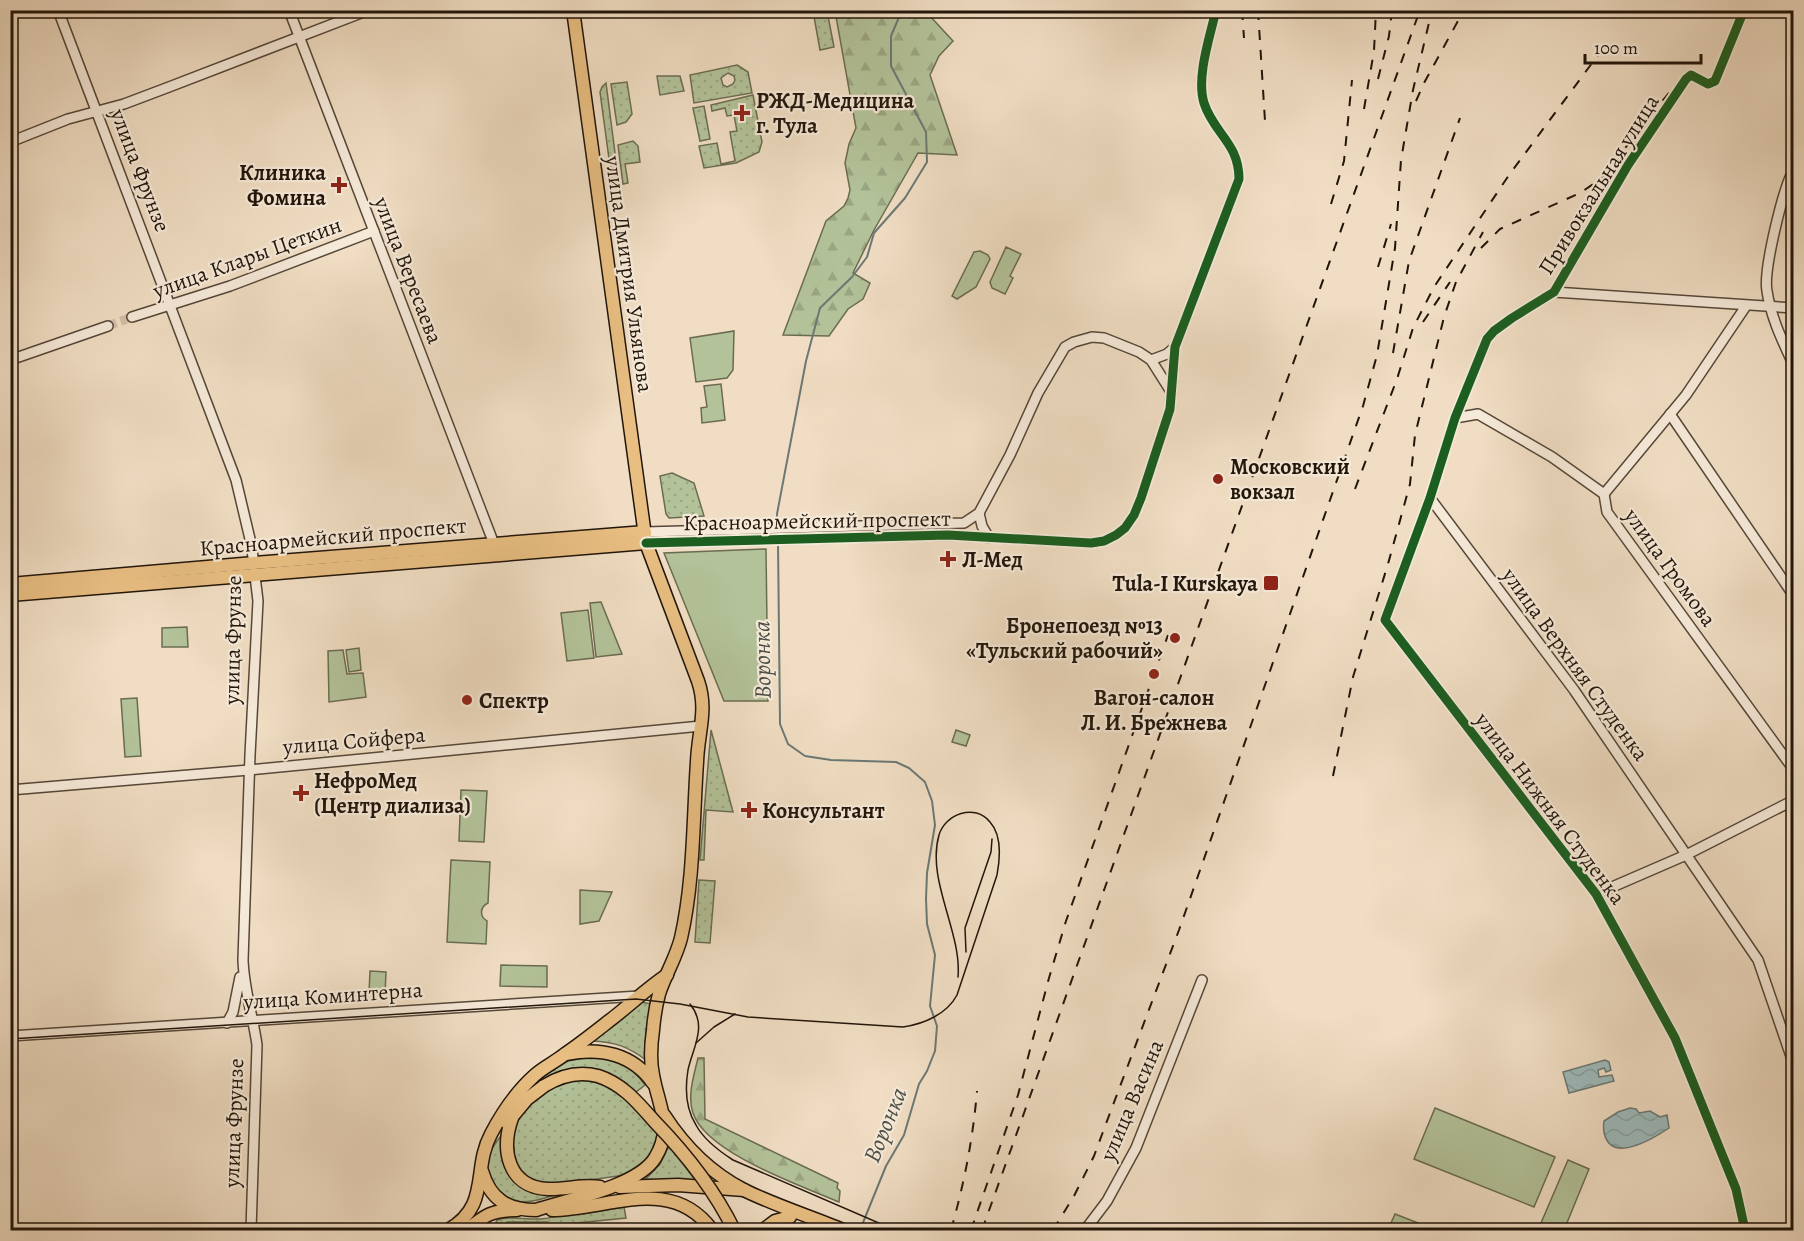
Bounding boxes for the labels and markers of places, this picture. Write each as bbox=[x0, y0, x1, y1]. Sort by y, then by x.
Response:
place label: РЖД-Медицина г. Тула bbox=[756, 86, 915, 141]
marker: РЖД-Медицина г. Тула bbox=[733, 104, 751, 122]
place label: Клиника Фомина bbox=[239, 158, 327, 213]
marker: Клиника Фомина bbox=[330, 176, 348, 194]
place label: Московский вокзал bbox=[1230, 452, 1350, 507]
marker: Московский вокзал bbox=[1211, 472, 1225, 486]
place label: Л-Мед bbox=[962, 545, 1023, 575]
marker: Л-Мед bbox=[939, 550, 957, 568]
place label: Tula-I Kurskaya bbox=[1112, 569, 1258, 599]
marker: Tula-I Kurskaya bbox=[1262, 574, 1280, 592]
place label: Бронепоезд №13 «Тульский рабочий» bbox=[966, 611, 1163, 666]
marker: Бронепоезд №13 «Тульский рабочий» bbox=[1168, 631, 1182, 645]
marker: Вагон-салон Л. И. Брежнева bbox=[1147, 667, 1161, 681]
place label: Вагон-салон Л. И. Брежнева bbox=[1081, 683, 1228, 738]
place label: Спектр bbox=[479, 686, 549, 716]
marker: Спектр bbox=[460, 693, 474, 707]
place label: НефроМед (Центр диализа) bbox=[314, 766, 471, 821]
marker: НефроМед (Центр диализа) bbox=[292, 784, 310, 802]
place label: Консультант bbox=[762, 796, 885, 826]
marker: Консультант bbox=[740, 801, 758, 819]

